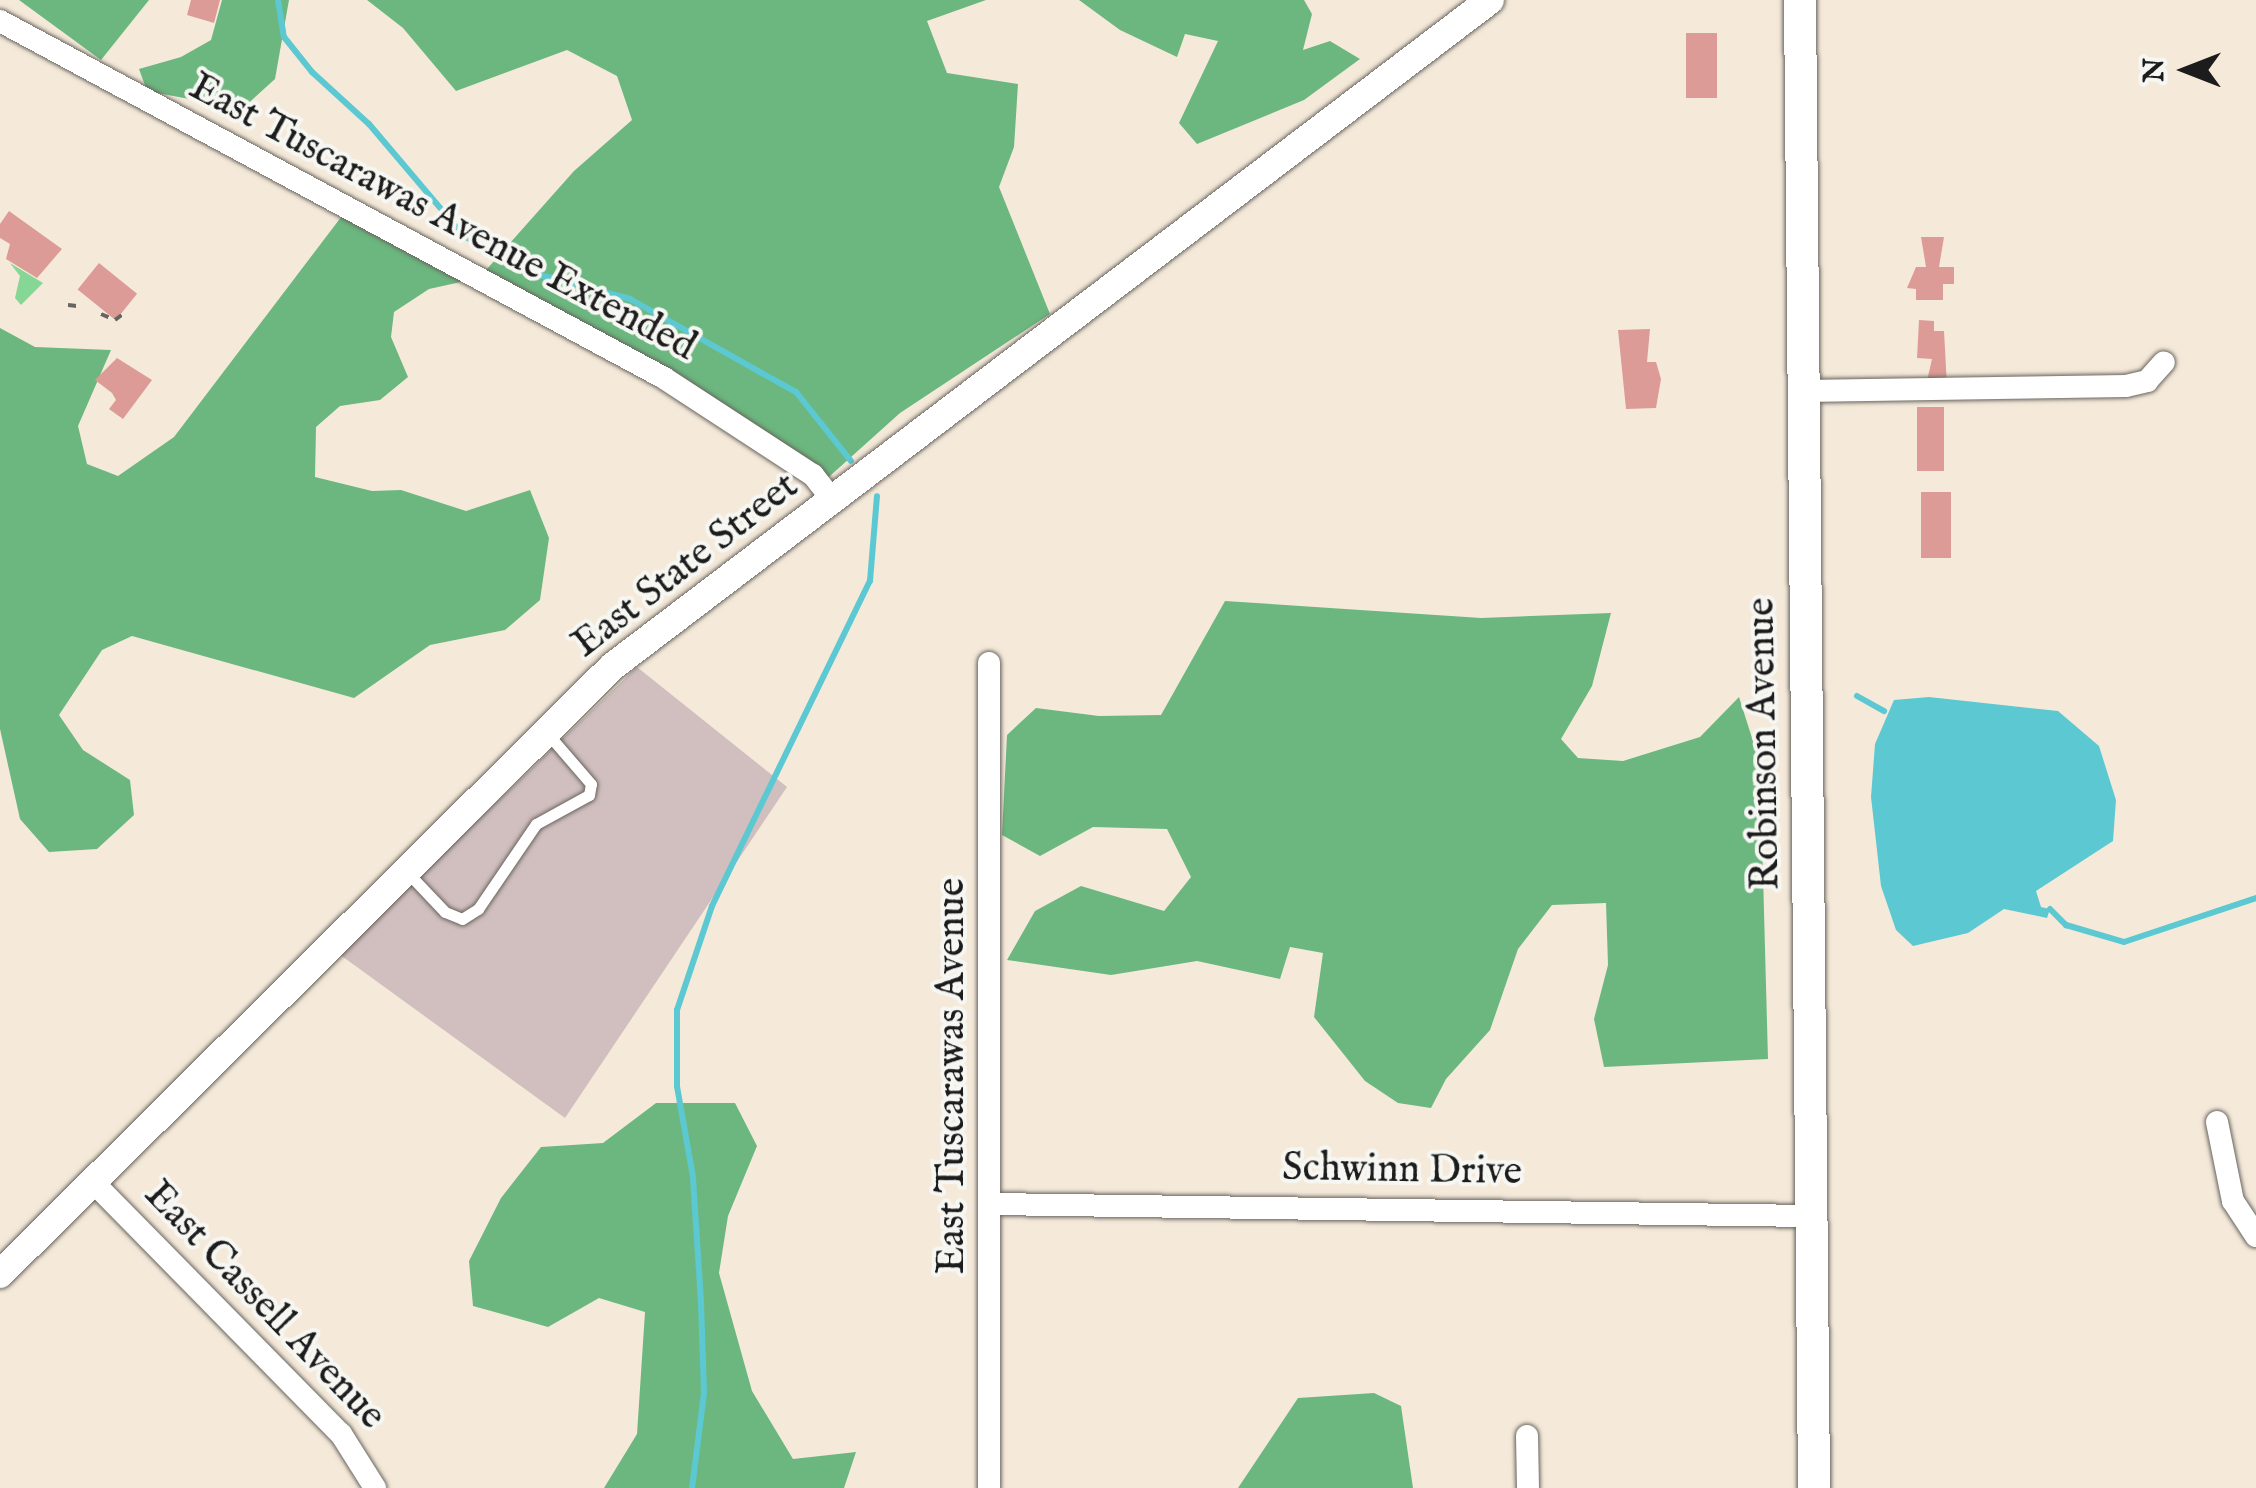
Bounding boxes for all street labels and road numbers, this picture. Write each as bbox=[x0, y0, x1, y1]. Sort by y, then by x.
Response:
street label: East Tuscarawas Avenue Extended bbox=[181, 64, 703, 372]
street label: East State Street bbox=[564, 463, 808, 669]
street label: Robinson Avenue bbox=[1738, 597, 1792, 891]
street label: East Tuscarawas Avenue bbox=[929, 878, 977, 1274]
street label: Schwinn Drive bbox=[1282, 1145, 1522, 1197]
street label: East Cassell Avenue bbox=[133, 1172, 395, 1440]

